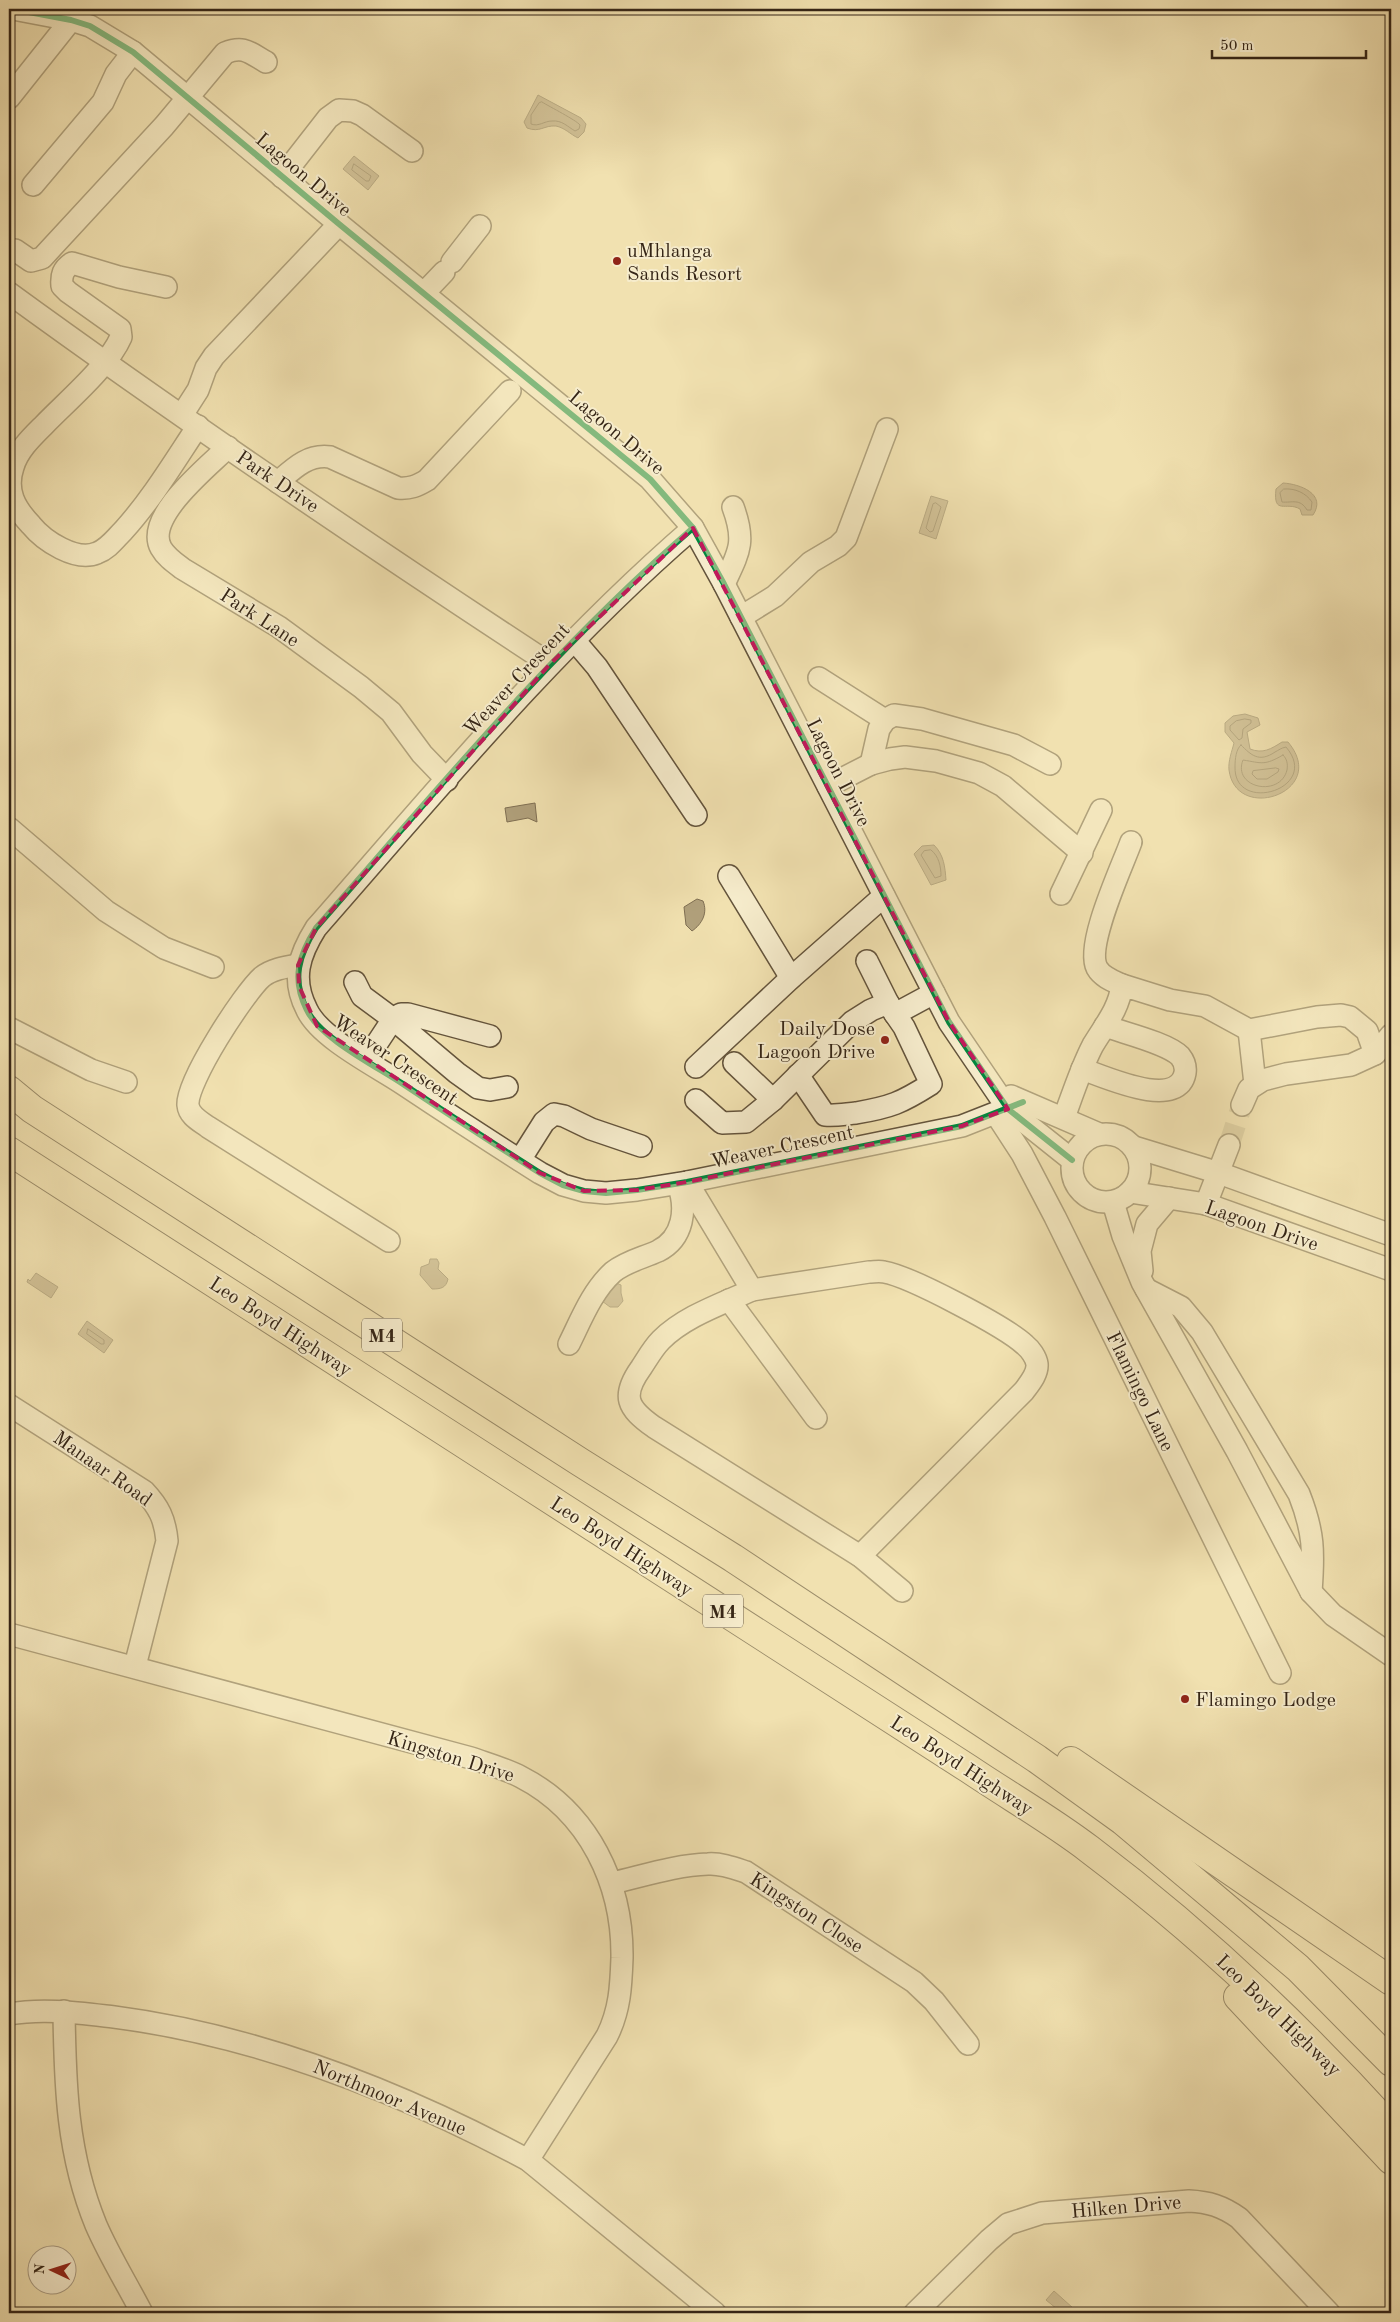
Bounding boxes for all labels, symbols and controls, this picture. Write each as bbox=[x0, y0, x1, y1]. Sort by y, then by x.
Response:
scale bar bbox=[1212, 28, 1366, 60]
text: 50 m bbox=[1220, 39, 1254, 54]
street label: Lagoon Drive bbox=[251, 130, 354, 221]
place label: uMhlanga Sands Resort bbox=[627, 242, 742, 285]
marker: uMhlanga Sands Resort bbox=[611, 255, 623, 267]
street label: Lagoon Drive bbox=[564, 388, 667, 479]
street label: Park Drive bbox=[232, 448, 322, 517]
street label: Park Lane bbox=[216, 586, 302, 652]
street label: Weaver Crescent bbox=[460, 620, 574, 740]
street label: Lagoon Drive bbox=[801, 716, 873, 830]
street label: Weaver Crescent bbox=[329, 1012, 461, 1110]
place label: Daily Dose Lagoon Drive bbox=[757, 1020, 875, 1063]
marker: Daily Dose Lagoon Drive bbox=[879, 1034, 891, 1046]
street label: Weaver Crescent bbox=[709, 1123, 856, 1173]
street label: Lagoon Drive bbox=[1202, 1198, 1321, 1256]
street label: Leo Boyd Highway bbox=[205, 1274, 355, 1381]
road number: M4 bbox=[362, 1318, 402, 1352]
street label: Flamingo Lane bbox=[1102, 1329, 1177, 1455]
street label: Manaar Road bbox=[49, 1428, 155, 1511]
street label: Leo Boyd Highway bbox=[546, 1494, 696, 1601]
road number: M4 bbox=[703, 1594, 743, 1628]
place label: Flamingo Lodge bbox=[1195, 1691, 1336, 1711]
marker: Flamingo Lodge bbox=[1179, 1693, 1191, 1705]
street label: Leo Boyd Highway bbox=[886, 1713, 1036, 1820]
street label: Kingston Drive bbox=[384, 1729, 517, 1787]
street label: Kingston Close bbox=[746, 1870, 866, 1958]
street label: Leo Boyd Highway bbox=[1211, 1952, 1344, 2081]
street label: Northmoor Avenue bbox=[310, 2058, 469, 2140]
street label: Hilken Drive bbox=[1070, 2193, 1182, 2223]
north arrow bbox=[28, 2244, 78, 2294]
text: N bbox=[33, 2263, 47, 2275]

